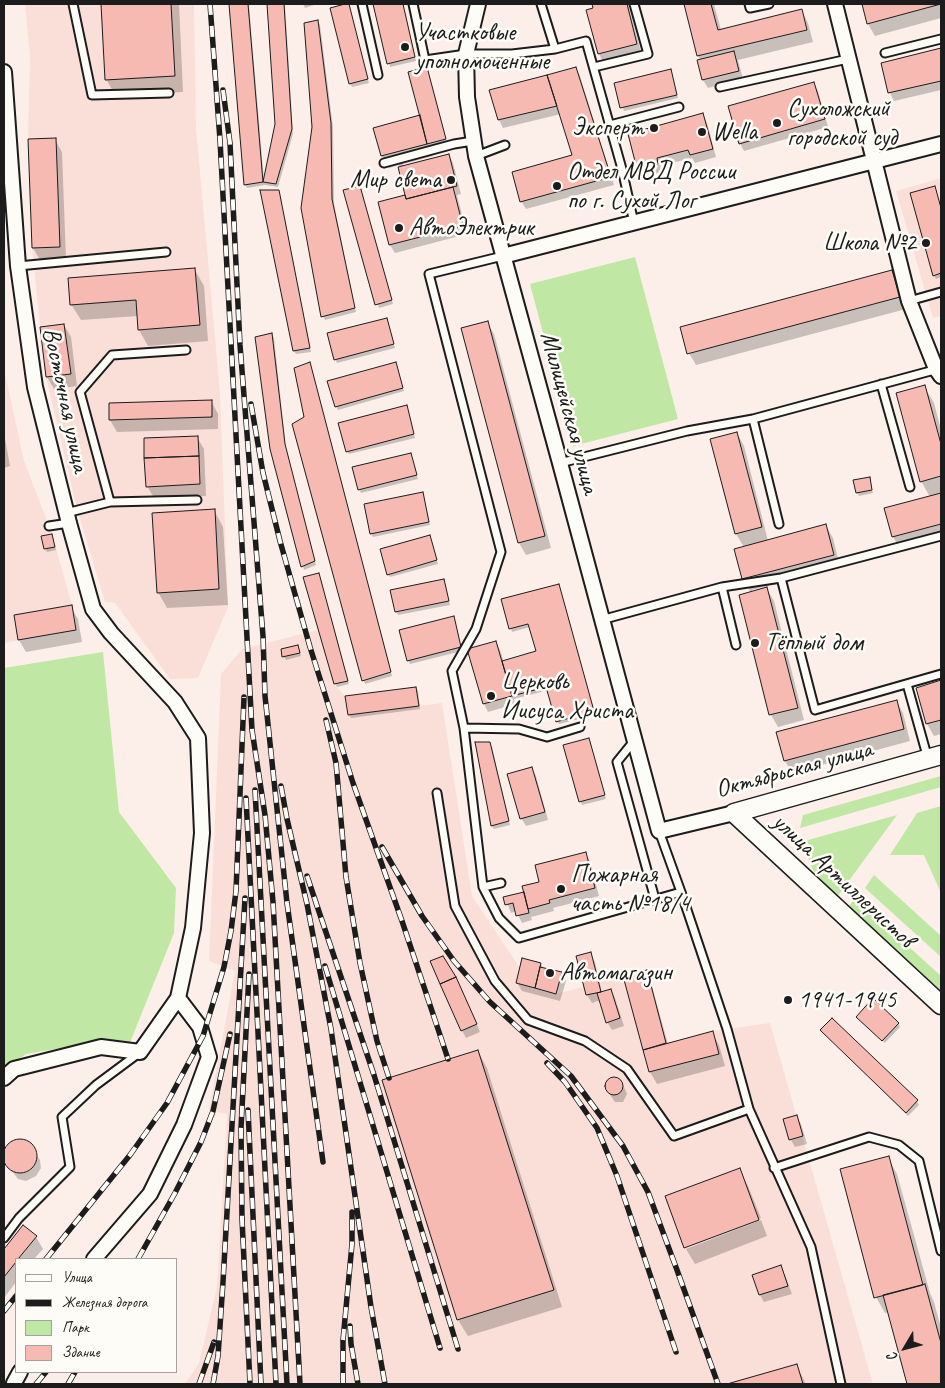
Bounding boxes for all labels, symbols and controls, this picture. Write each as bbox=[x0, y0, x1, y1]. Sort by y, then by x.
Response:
place label: Участковые уполномоченные bbox=[415, 18, 549, 77]
marker: Участковые уполномоченные bbox=[399, 41, 411, 53]
place label: Сухоложский городской суд bbox=[787, 94, 897, 153]
place label: Эксперт bbox=[572, 113, 644, 143]
place label: Wella bbox=[712, 117, 757, 147]
marker: Сухоложский городской суд bbox=[771, 117, 783, 129]
marker: Эксперт bbox=[648, 122, 660, 134]
marker: Wella bbox=[696, 126, 708, 138]
place label: Отдел МВД России по г. Сухой Лог bbox=[567, 157, 735, 216]
place label: Мир света bbox=[350, 165, 441, 195]
marker: Мир света bbox=[445, 174, 457, 186]
marker: Отдел МВД России по г. Сухой Лог bbox=[551, 180, 563, 192]
place label: АвтоЭлектрик bbox=[409, 213, 534, 243]
marker: АвтоЭлектрик bbox=[393, 222, 405, 234]
place label: Школа №2 bbox=[823, 228, 916, 258]
marker: Школа №2 bbox=[920, 237, 932, 249]
street label: Восточная улица bbox=[35, 325, 95, 475]
street label: Милицейская улица bbox=[533, 329, 605, 497]
place label: Тёплый дом bbox=[765, 628, 863, 658]
marker: Тёплый дом bbox=[749, 637, 761, 649]
place label: Церковь Иисуса Христа bbox=[501, 667, 633, 726]
marker: Церковь Иисуса Христа bbox=[485, 690, 497, 702]
street label: Октябрьская улица bbox=[713, 735, 875, 805]
street label: улица Артиллеристов bbox=[766, 808, 920, 954]
place label: Пожарная часть №18/4 bbox=[571, 860, 690, 919]
marker: Пожарная часть №18/4 bbox=[555, 883, 567, 895]
place label: Автомагазин bbox=[560, 958, 672, 988]
marker: Автомагазин bbox=[544, 967, 556, 979]
place label: 1941-1945 bbox=[798, 985, 896, 1015]
marker: 1941-1945 bbox=[782, 994, 794, 1006]
legend bbox=[15, 1258, 178, 1373]
text: Улица bbox=[62, 1268, 92, 1287]
text: Железная дорога bbox=[62, 1293, 147, 1312]
text: Парк bbox=[62, 1318, 89, 1337]
north arrow bbox=[880, 1323, 930, 1373]
text: Здание bbox=[62, 1343, 100, 1362]
text: С bbox=[884, 1349, 901, 1365]

